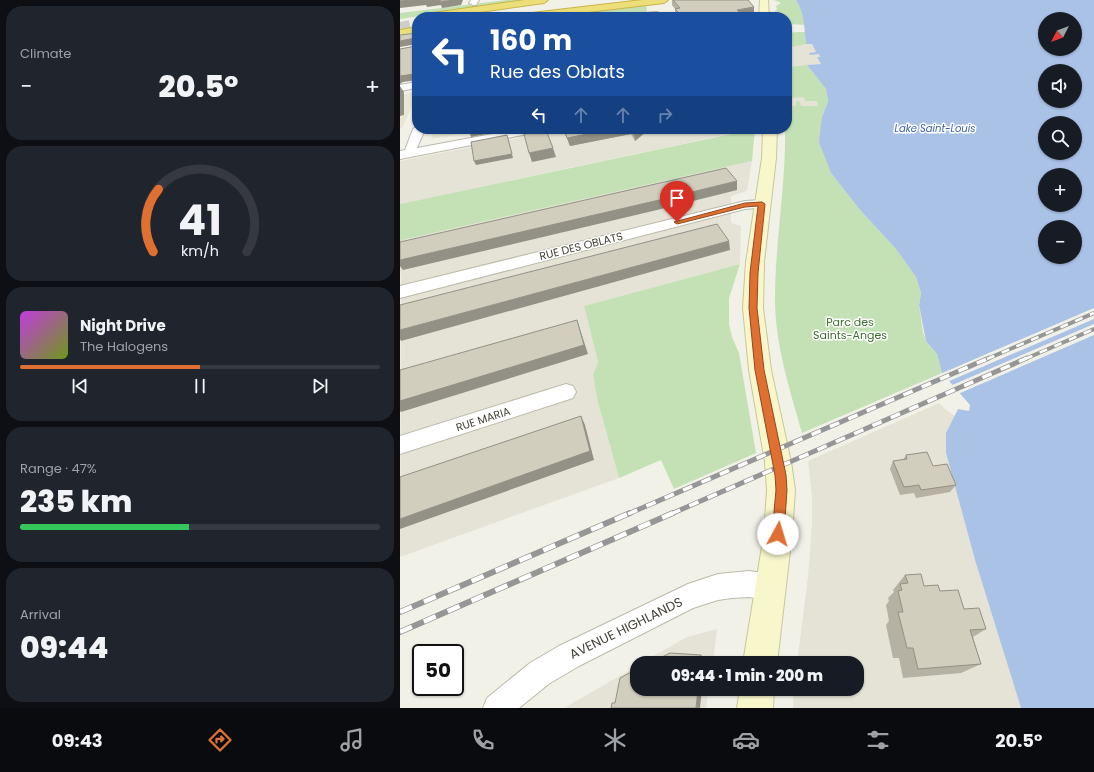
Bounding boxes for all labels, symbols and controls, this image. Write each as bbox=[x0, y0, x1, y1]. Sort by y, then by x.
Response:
north arrow bbox=[1038, 12, 1082, 56]
map controls bbox=[1038, 12, 1082, 264]
text: 160 m bbox=[490, 21, 572, 60]
icon: left bbox=[424, 28, 476, 80]
text: Climate bbox=[20, 44, 71, 63]
text: Rue des Oblats bbox=[490, 59, 625, 84]
button: sound bbox=[1038, 64, 1082, 108]
text: 20.5° bbox=[159, 65, 238, 108]
text: − bbox=[20, 71, 32, 102]
text: + bbox=[365, 71, 380, 102]
icon: left bbox=[528, 104, 550, 126]
icon: ahead bbox=[570, 104, 592, 126]
icon: ahead bbox=[612, 104, 634, 126]
icon: right bbox=[654, 104, 676, 126]
button: search bbox=[1038, 116, 1082, 160]
water label: Lake Saint-Louis bbox=[895, 121, 975, 136]
button: + bbox=[1038, 168, 1082, 212]
pin bbox=[660, 181, 694, 222]
icon: arrive bbox=[666, 187, 688, 209]
text: 41 bbox=[178, 190, 222, 249]
button: − bbox=[1038, 220, 1082, 264]
street label: RUE DES OBLATS bbox=[538, 228, 624, 264]
text: km/h bbox=[181, 240, 219, 260]
park label: Parc des Saints-Anges bbox=[813, 314, 887, 343]
text: Night Drive bbox=[80, 315, 166, 336]
text: The Halogens bbox=[80, 337, 168, 356]
icon: previous bbox=[69, 375, 91, 397]
icon: pause bbox=[189, 375, 211, 397]
icon: next bbox=[309, 375, 331, 397]
street label: RUE MARIA bbox=[454, 402, 513, 435]
text: Range · 47% bbox=[20, 459, 97, 478]
text: 235 km bbox=[20, 480, 132, 523]
position arrow bbox=[757, 513, 799, 555]
street label: AVENUE HIGHLANDS bbox=[566, 592, 686, 664]
text: Arrival bbox=[20, 605, 61, 624]
text: 09:44 bbox=[20, 626, 108, 669]
speed limit sign: 50 bbox=[412, 644, 464, 696]
text: 09:44 · 1 min · 200 m bbox=[671, 665, 823, 686]
icon: directions bbox=[206, 726, 234, 754]
icon: music bbox=[338, 726, 366, 754]
icon: phone bbox=[469, 726, 497, 754]
icon: climate bbox=[601, 726, 629, 754]
icon: car bbox=[732, 726, 760, 754]
icon: filters bbox=[864, 726, 892, 754]
text: 09:43 bbox=[52, 728, 103, 753]
text: 20.5° bbox=[995, 728, 1042, 753]

